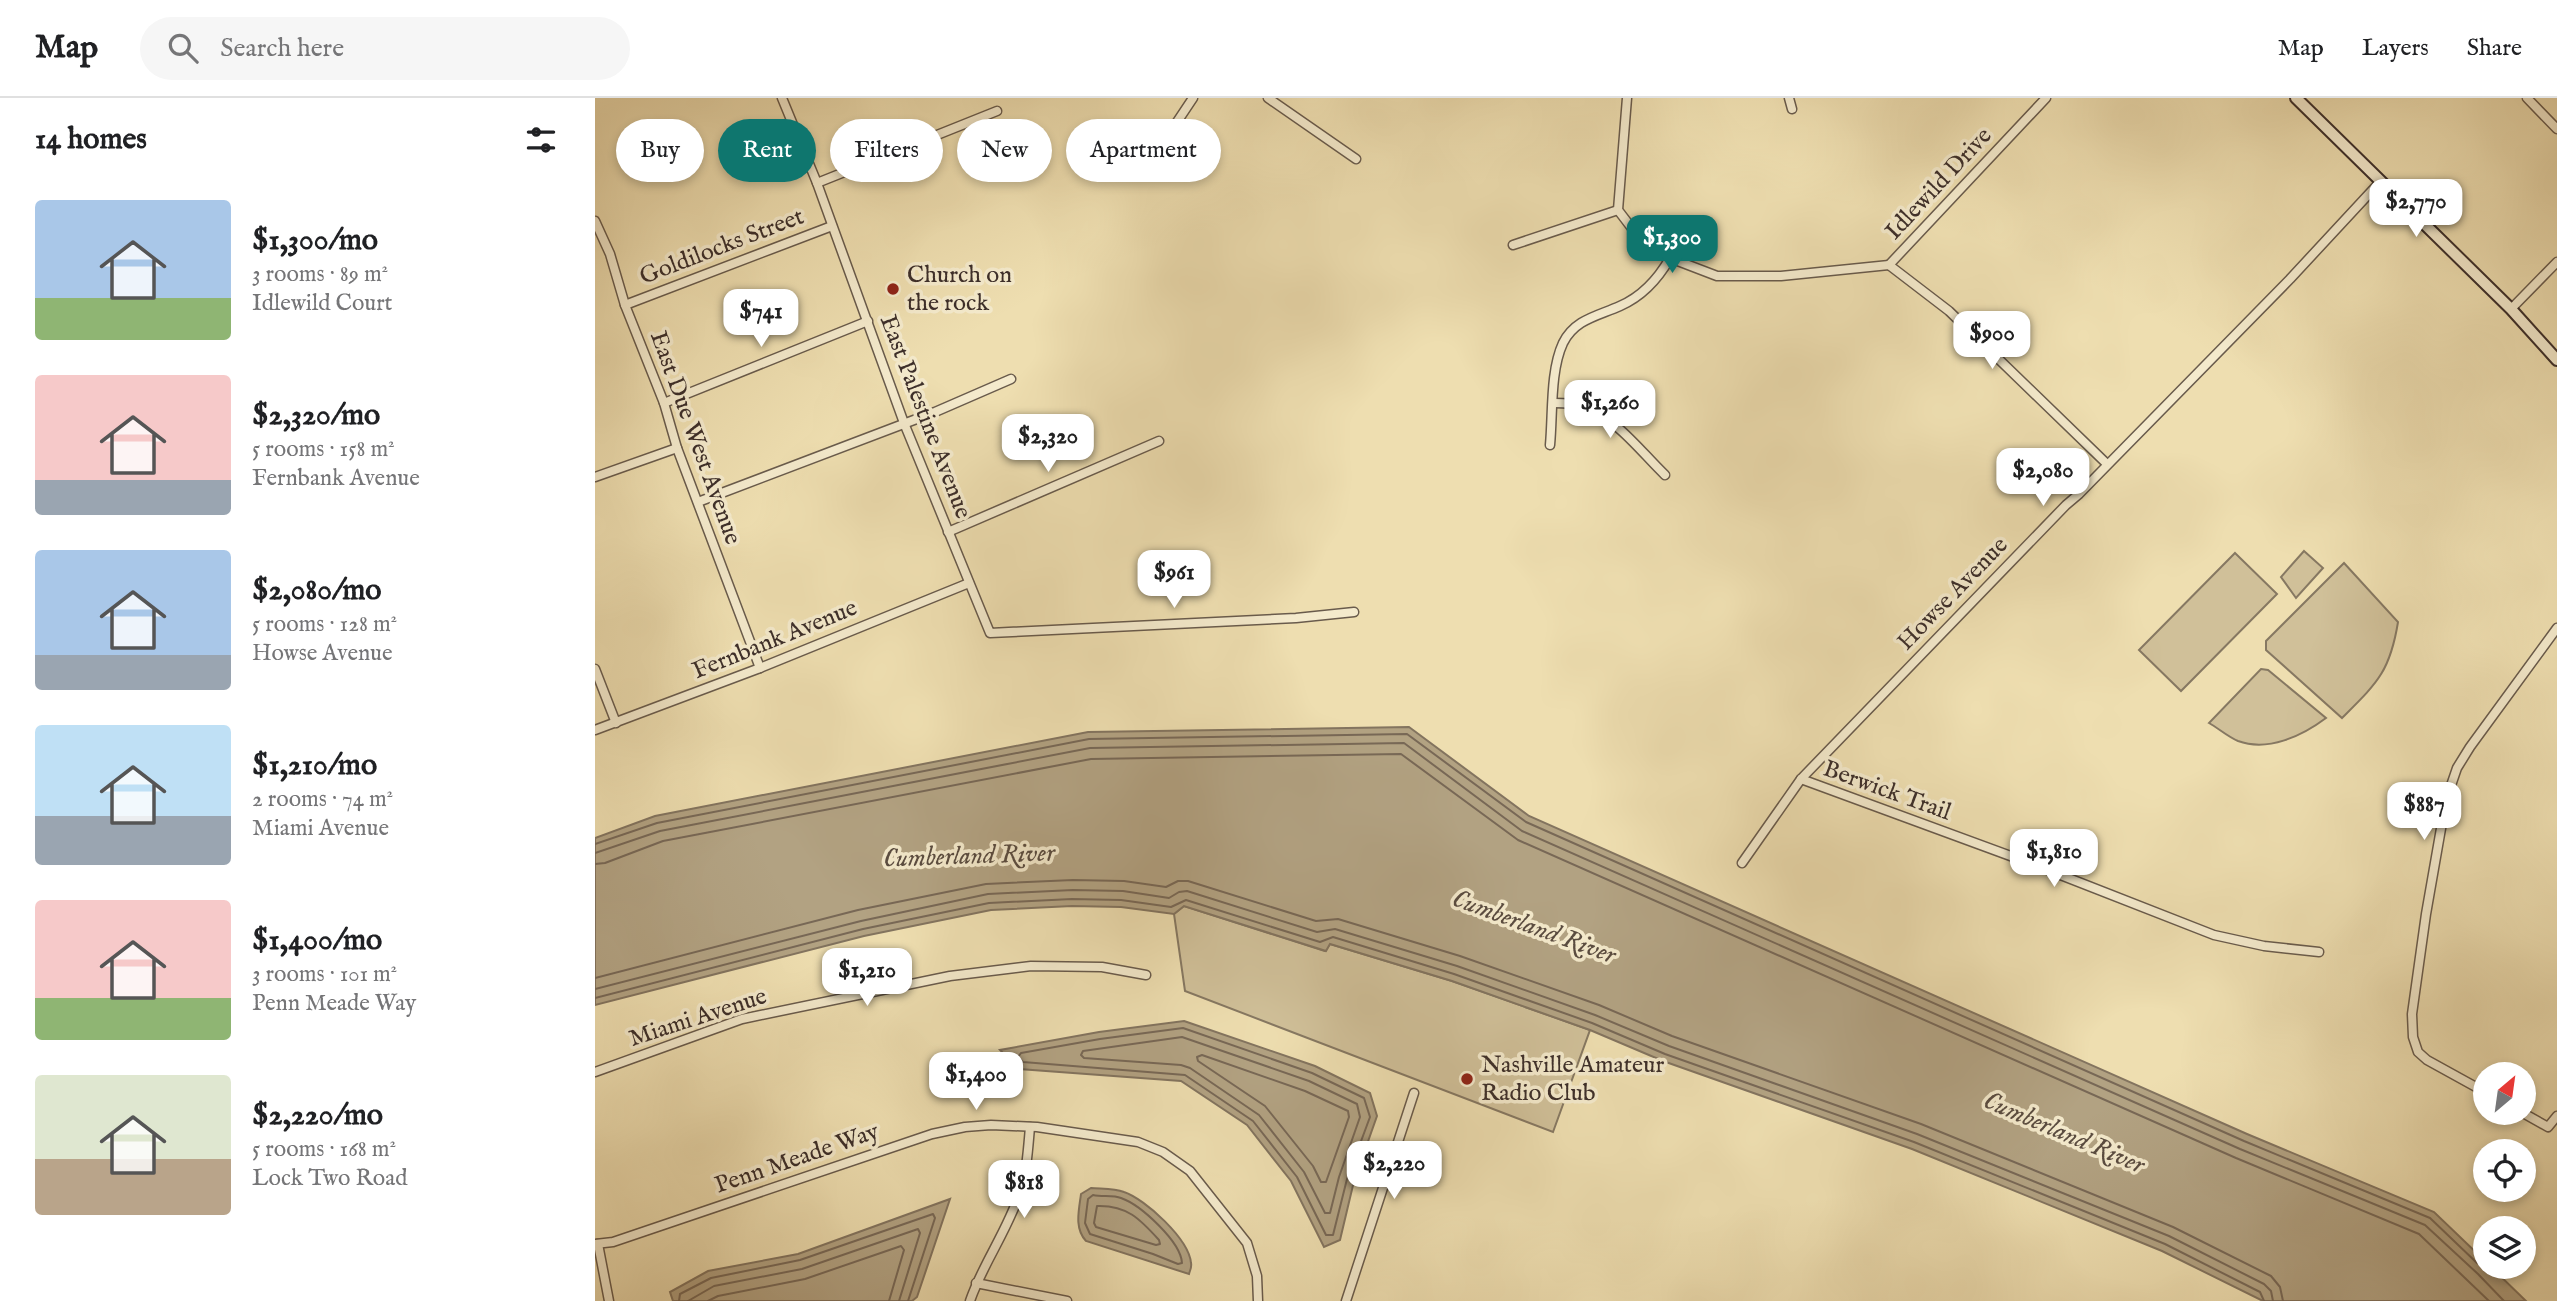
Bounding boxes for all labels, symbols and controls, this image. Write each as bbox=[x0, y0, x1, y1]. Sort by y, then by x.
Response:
search box bbox=[140, 17, 630, 80]
text: Map bbox=[35, 27, 98, 69]
icon: search bbox=[164, 29, 202, 67]
text: Search here bbox=[220, 32, 344, 65]
text: Map bbox=[2278, 33, 2324, 64]
text: Layers bbox=[2362, 33, 2429, 64]
text: Share bbox=[2467, 33, 2522, 64]
chip: Buy bbox=[616, 119, 704, 182]
chip: Rent bbox=[718, 119, 816, 182]
chip: Filters bbox=[830, 119, 943, 182]
chip: New bbox=[957, 119, 1052, 182]
chip: Apartment bbox=[1066, 119, 1221, 182]
text: 14 homes bbox=[35, 121, 147, 159]
icon: filters bbox=[522, 121, 560, 159]
street label: Idlewild Drive bbox=[1879, 121, 1999, 247]
pin: $2,770 bbox=[2359, 180, 2473, 239]
text: $2,770 bbox=[2385, 187, 2447, 216]
street label: Goldilocks Street bbox=[635, 201, 809, 293]
pin: $1,300 bbox=[1615, 216, 1729, 275]
text: $1,300/mo bbox=[252, 222, 378, 260]
text: $1,300 bbox=[1643, 223, 1701, 252]
icon: home bbox=[91, 228, 175, 312]
text: 3 rooms · 89 m² bbox=[252, 260, 388, 289]
place label: Church on the rock bbox=[907, 260, 1012, 319]
marker: Church on the rock bbox=[885, 281, 901, 297]
text: Idlewild Court bbox=[252, 289, 392, 318]
pin: $741 bbox=[720, 289, 802, 349]
text: $741 bbox=[739, 297, 783, 326]
street label: East Palestine Avenue bbox=[872, 311, 978, 523]
pin: $900 bbox=[1951, 312, 2033, 371]
text: $900 bbox=[1969, 319, 2015, 348]
street label: East Due West Avenue bbox=[642, 327, 748, 549]
pin: $1,260 bbox=[1553, 380, 1667, 440]
text: $1,260 bbox=[1580, 388, 1640, 417]
text: $2,320/mo bbox=[252, 397, 380, 435]
icon: home bbox=[91, 403, 175, 487]
pin: $2,320 bbox=[991, 414, 1105, 474]
text: $2,320 bbox=[1018, 422, 1078, 451]
text: 5 rooms · 158 m² bbox=[252, 435, 395, 464]
pin: $2,080 bbox=[1986, 448, 2100, 508]
text: $2,080 bbox=[2012, 456, 2074, 485]
text: Fernbank Avenue bbox=[252, 464, 420, 493]
street label: Howse Avenue bbox=[1891, 530, 2015, 658]
pin: $961 bbox=[1133, 550, 1215, 610]
text: $961 bbox=[1154, 558, 1194, 587]
text: $2,080/mo bbox=[252, 572, 381, 610]
icon: home bbox=[91, 578, 175, 662]
street label: Fernbank Avenue bbox=[688, 593, 862, 687]
text: 5 rooms · 128 m² bbox=[252, 610, 397, 639]
text: Howse Avenue bbox=[252, 639, 393, 668]
text: $1,210/mo bbox=[252, 747, 377, 785]
icon: home bbox=[91, 753, 175, 837]
street label: Berwick Trail bbox=[1819, 754, 1956, 829]
pin: $887 bbox=[2383, 782, 2465, 842]
text: 2 rooms · 74 m² bbox=[252, 785, 393, 814]
text: $887 bbox=[2403, 790, 2445, 819]
text: Miami Avenue bbox=[252, 814, 389, 843]
pin: $1,810 bbox=[1997, 830, 2111, 889]
water label: Cumberland River bbox=[883, 836, 1057, 875]
text: $1,810 bbox=[2026, 837, 2082, 866]
water label: Cumberland River bbox=[1448, 882, 1621, 972]
text: $1,400/mo bbox=[252, 922, 382, 960]
icon: home bbox=[91, 928, 175, 1012]
pin: $1,210 bbox=[810, 948, 924, 1008]
text: $1,210 bbox=[838, 956, 896, 985]
text: 3 rooms · 101 m² bbox=[252, 960, 397, 989]
street label: Miami Avenue bbox=[625, 981, 771, 1055]
text: Penn Meade Way bbox=[252, 989, 416, 1018]
place label: Nashville Amateur Radio Club bbox=[1481, 1050, 1664, 1109]
pin: $1,400 bbox=[919, 1052, 1033, 1112]
text: $1,400 bbox=[945, 1060, 1007, 1089]
north arrow bbox=[2473, 1062, 2536, 1125]
map controls bbox=[2473, 1062, 2536, 1279]
marker: Nashville Amateur Radio Club bbox=[1459, 1071, 1475, 1087]
water label: Cumberland River bbox=[1979, 1084, 2151, 1182]
text: $2,220/mo bbox=[252, 1097, 383, 1135]
icon: home bbox=[91, 1103, 175, 1187]
street label: Penn Meade Way bbox=[711, 1116, 883, 1202]
text: 5 rooms · 168 m² bbox=[252, 1135, 396, 1164]
button: locate bbox=[2473, 1139, 2536, 1202]
pin: $2,220 bbox=[1337, 1142, 1451, 1201]
text: $2,220 bbox=[1363, 1149, 1425, 1178]
pin: $818 bbox=[983, 1160, 1065, 1220]
text: Lock Two Road bbox=[252, 1164, 407, 1193]
text: $818 bbox=[1004, 1168, 1044, 1197]
button: layers bbox=[2473, 1216, 2536, 1279]

